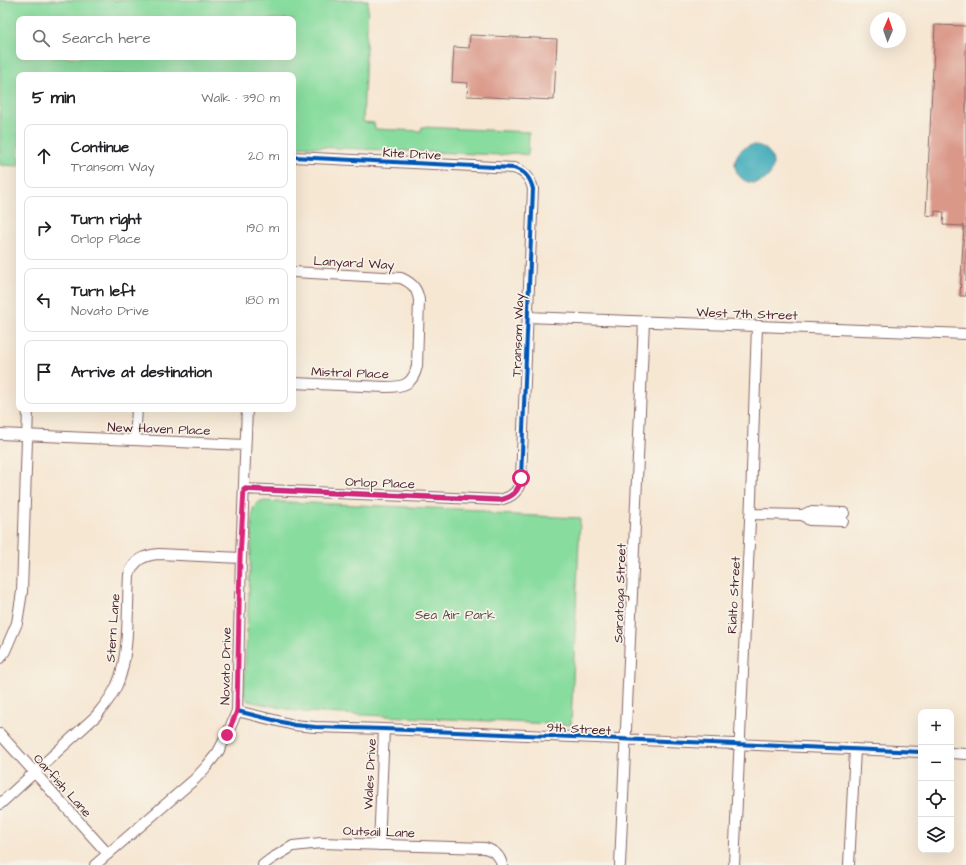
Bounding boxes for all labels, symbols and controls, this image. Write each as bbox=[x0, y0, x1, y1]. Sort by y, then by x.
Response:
north arrow bbox=[870, 12, 906, 48]
search box bbox=[16, 16, 296, 60]
icon: search bbox=[30, 27, 52, 49]
text: Search here bbox=[62, 28, 151, 49]
text: 5 min bbox=[32, 86, 75, 110]
text: Walk · 390 m bbox=[201, 89, 280, 107]
text: Continue bbox=[71, 137, 129, 158]
street label: Kite Drive bbox=[382, 143, 442, 165]
icon: ahead bbox=[33, 145, 55, 167]
text: 20 m bbox=[248, 147, 279, 165]
text: Transom Way bbox=[71, 158, 155, 176]
text: Turn right bbox=[71, 209, 142, 230]
icon: right bbox=[33, 217, 55, 239]
text: 190 m bbox=[246, 219, 279, 237]
text: Orlop Place bbox=[71, 230, 141, 248]
street label: Lanyard Way bbox=[313, 252, 395, 275]
text: Turn left bbox=[71, 281, 135, 302]
icon: left bbox=[33, 289, 55, 311]
text: 180 m bbox=[245, 291, 279, 309]
street label: Transom Way bbox=[508, 293, 529, 377]
text: Novato Drive bbox=[71, 302, 149, 320]
street label: West 7th Street bbox=[696, 303, 799, 325]
icon: arrive bbox=[33, 361, 55, 383]
text: Arrive at destination bbox=[71, 362, 212, 383]
street label: Mistral Place bbox=[311, 363, 389, 383]
street label: New Haven Place bbox=[107, 418, 211, 440]
route start bbox=[512, 469, 530, 487]
street label: Orlop Place bbox=[345, 473, 415, 493]
street label: Saratoga Street bbox=[609, 542, 632, 643]
street label: Rialto Street bbox=[723, 555, 745, 634]
street label: Stern Lane bbox=[102, 593, 124, 663]
park label: Sea Air Park bbox=[415, 606, 495, 624]
street label: Novato Drive bbox=[216, 627, 236, 705]
map controls bbox=[918, 709, 954, 853]
button: + bbox=[918, 709, 954, 745]
street label: 9th Street bbox=[546, 718, 612, 740]
route end bbox=[218, 726, 236, 744]
street label: Wales Drive bbox=[359, 738, 381, 810]
button: − bbox=[918, 745, 954, 781]
street label: Oarfish Lane bbox=[29, 750, 96, 821]
button: locate bbox=[918, 781, 954, 817]
button: layers bbox=[918, 817, 954, 853]
street label: Outsail Lane bbox=[343, 822, 415, 842]

